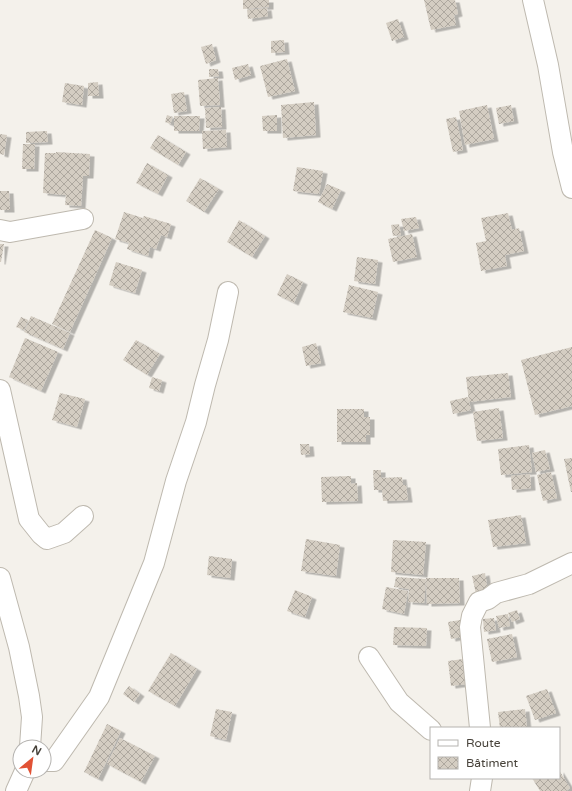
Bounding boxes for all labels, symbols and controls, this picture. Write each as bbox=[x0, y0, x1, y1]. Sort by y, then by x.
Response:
legend bbox=[430, 727, 560, 779]
text: Route bbox=[466, 736, 501, 750]
north arrow bbox=[12, 739, 52, 779]
text: N bbox=[30, 743, 44, 759]
text: Bâtiment bbox=[466, 756, 518, 770]

